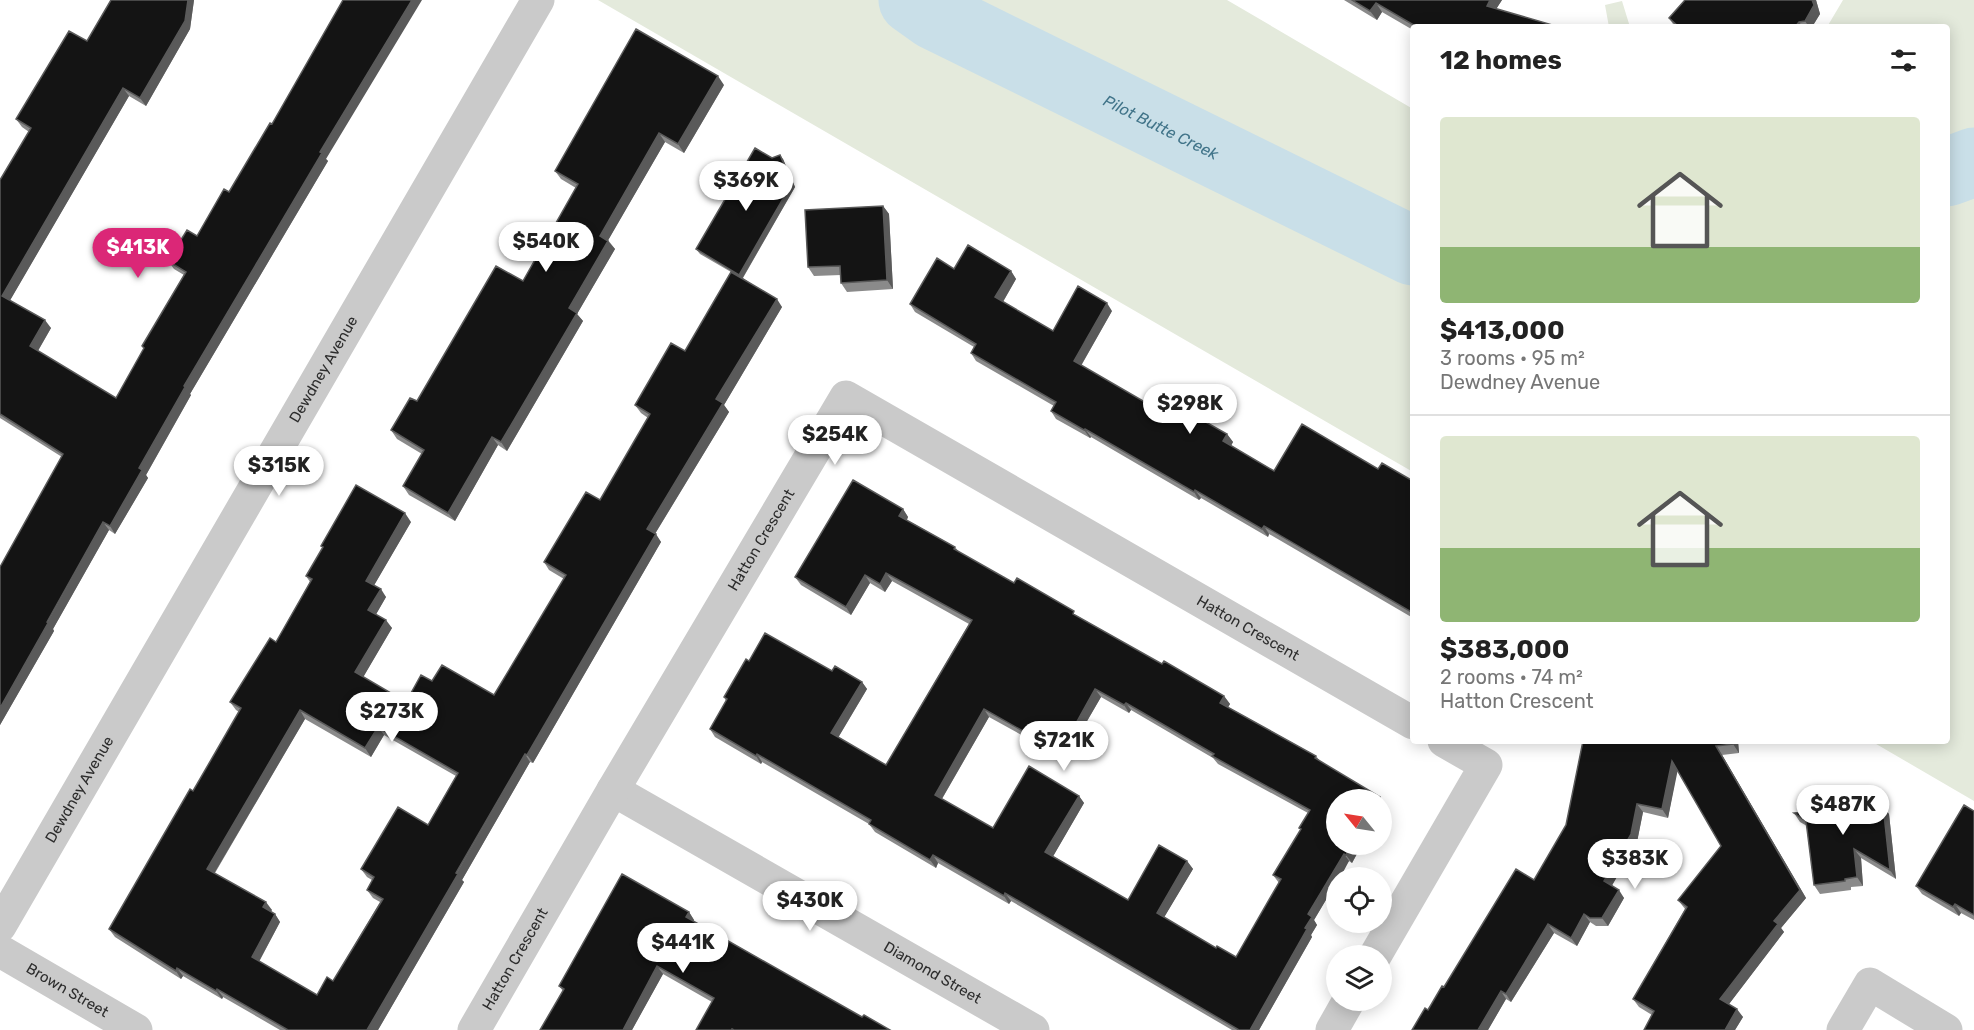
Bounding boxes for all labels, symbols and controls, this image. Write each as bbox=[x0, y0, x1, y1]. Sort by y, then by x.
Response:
icon: filters bbox=[1887, 44, 1920, 77]
text: 12 homes bbox=[1440, 45, 1562, 76]
water label: Pilot Butte Creek bbox=[1101, 91, 1222, 164]
icon: home bbox=[1626, 156, 1734, 264]
pin: $369K bbox=[704, 161, 788, 212]
text: $369K bbox=[713, 168, 779, 192]
pin: $540K bbox=[504, 222, 588, 273]
pin: $413K bbox=[96, 228, 180, 279]
text: $540K bbox=[513, 229, 579, 253]
text: $413K bbox=[107, 235, 169, 259]
street label: Dewdney Avenue bbox=[286, 313, 362, 426]
text: $413,000 bbox=[1440, 315, 1565, 346]
text: 3 rooms · 95 m² bbox=[1440, 346, 1585, 370]
text: Dewdney Avenue bbox=[1440, 370, 1600, 394]
pin: $298K bbox=[1148, 384, 1232, 435]
text: $298K bbox=[1157, 391, 1223, 415]
pin: $254K bbox=[793, 415, 877, 466]
text: $254K bbox=[802, 422, 868, 446]
pin: $315K bbox=[237, 446, 321, 497]
text: $315K bbox=[248, 453, 310, 477]
icon: home bbox=[1626, 475, 1734, 583]
street label: Hatton Crescent bbox=[724, 486, 798, 594]
street label: Hatton Crescent bbox=[1194, 592, 1303, 665]
text: $383,000 bbox=[1440, 634, 1569, 665]
text: 2 rooms · 74 m² bbox=[1440, 665, 1583, 689]
text: Hatton Crescent bbox=[1440, 689, 1594, 713]
pin: $273K bbox=[350, 692, 434, 743]
text: $273K bbox=[360, 699, 424, 723]
pin: $721K bbox=[1022, 721, 1106, 772]
text: $721K bbox=[1033, 728, 1095, 752]
street label: Dewdney Avenue bbox=[41, 733, 117, 846]
pin: $487K bbox=[1801, 785, 1885, 836]
north arrow bbox=[1326, 789, 1392, 855]
map controls bbox=[1326, 789, 1392, 1011]
text: $487K bbox=[1810, 792, 1876, 816]
pin: $383K bbox=[1593, 839, 1677, 890]
text: $383K bbox=[1602, 846, 1668, 870]
button: locate bbox=[1326, 867, 1392, 933]
pin: $430K bbox=[768, 881, 852, 932]
text: $430K bbox=[776, 888, 844, 912]
street label: Hatton Crescent bbox=[478, 905, 552, 1013]
pin: $441K bbox=[641, 923, 725, 974]
text: $441K bbox=[651, 930, 715, 954]
street label: Diamond Street bbox=[881, 938, 985, 1008]
button: layers bbox=[1326, 945, 1392, 1011]
street label: Brown Street bbox=[23, 959, 112, 1021]

